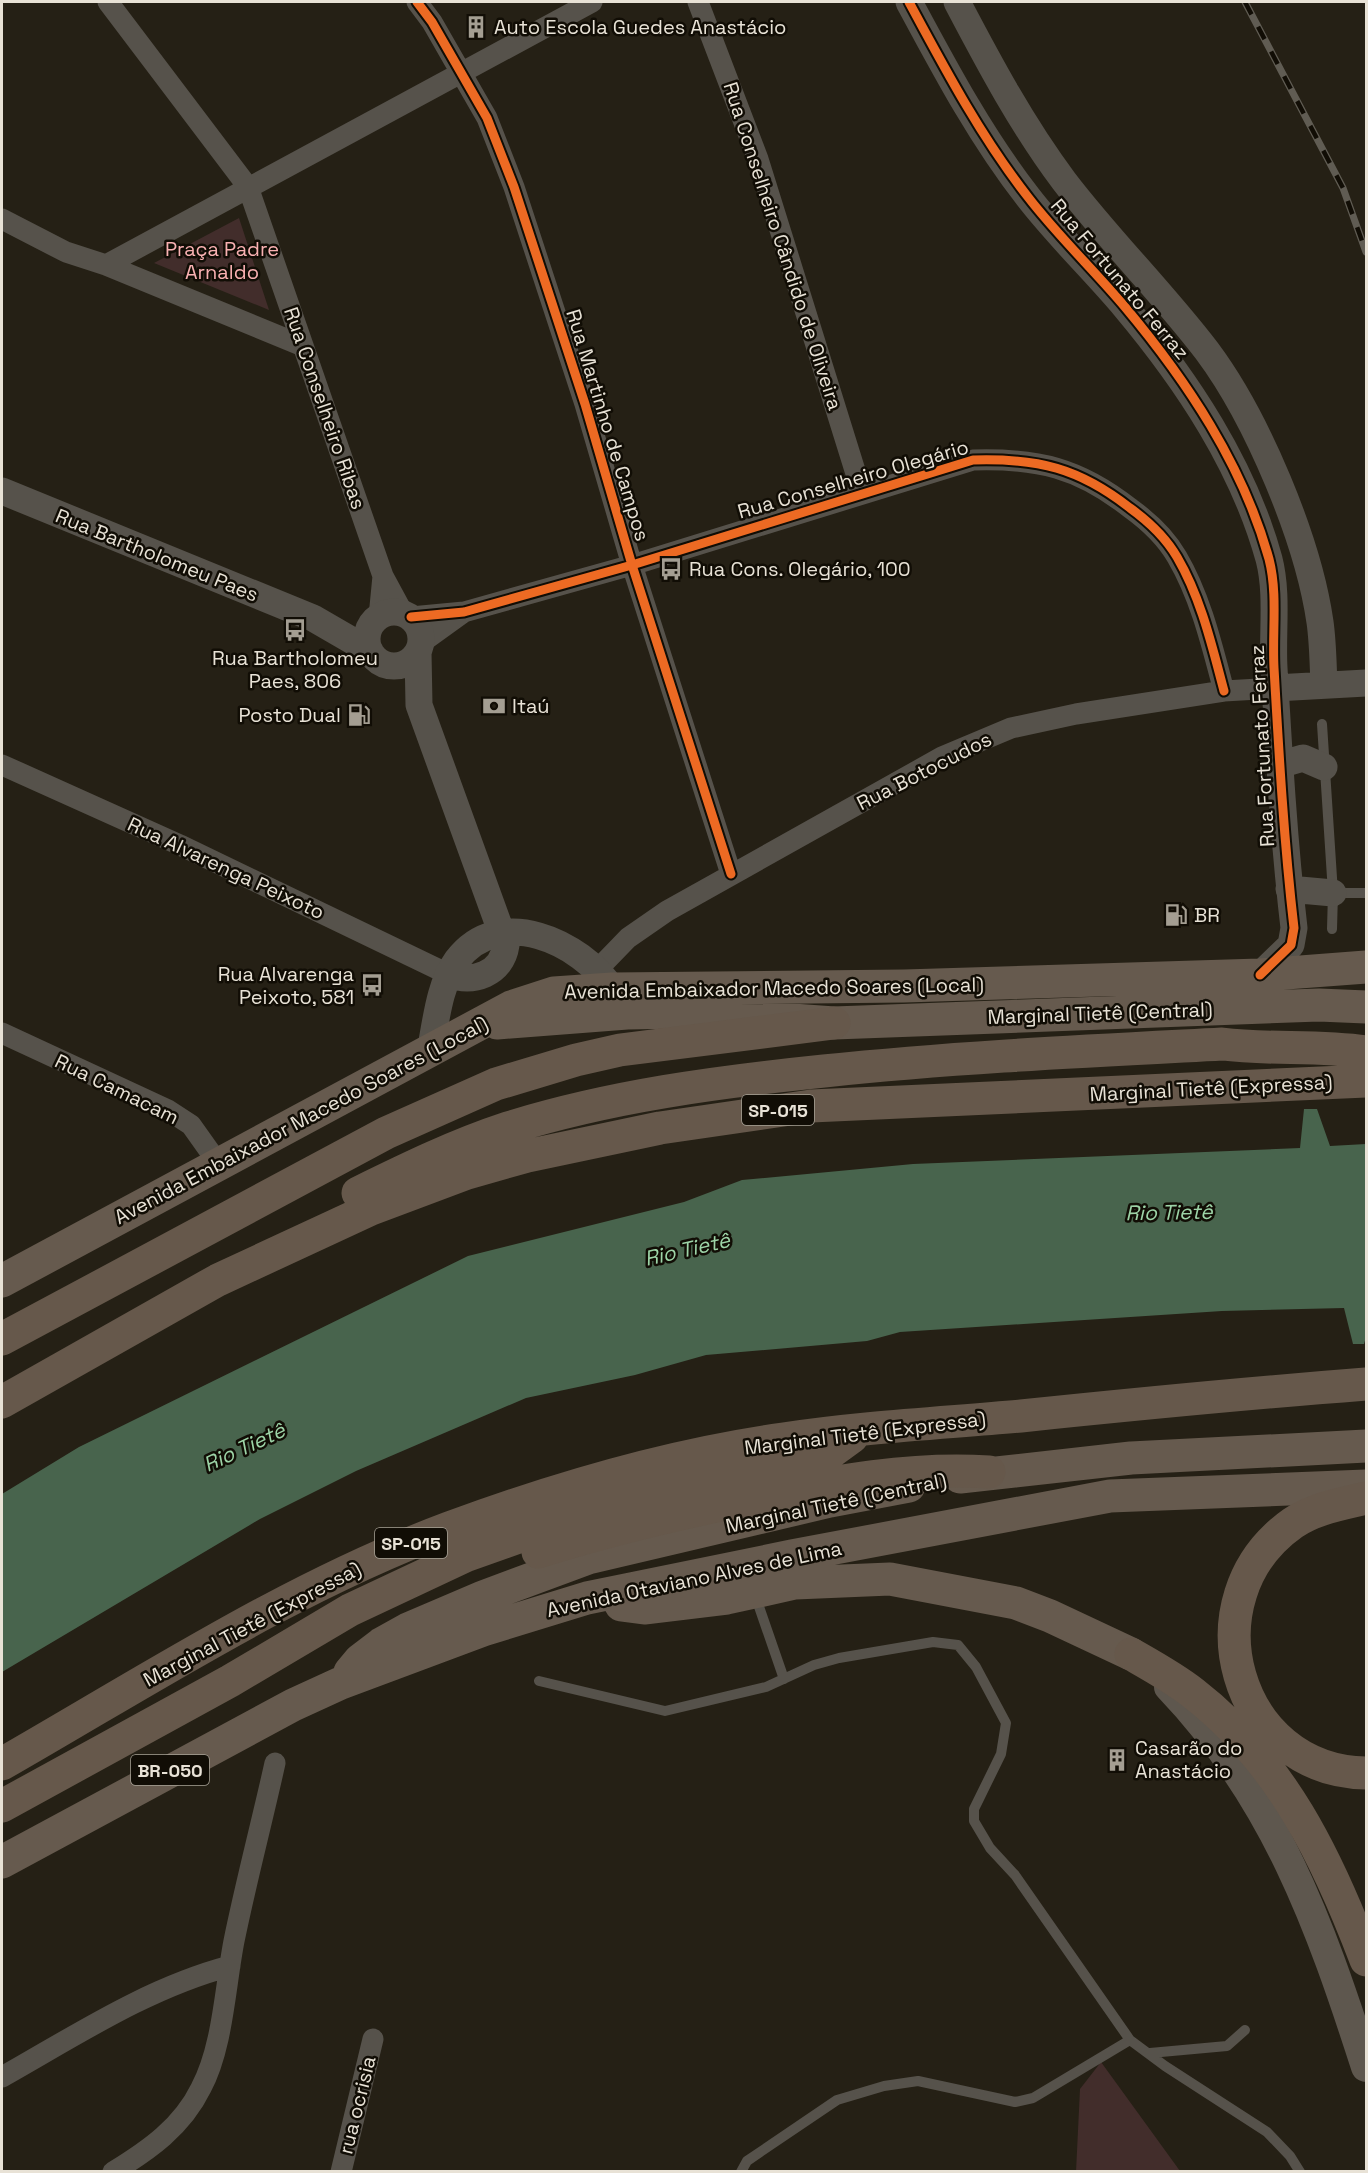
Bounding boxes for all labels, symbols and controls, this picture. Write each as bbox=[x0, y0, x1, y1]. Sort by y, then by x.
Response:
building icon: Auto Escola Guedes Anastácio bbox=[463, 14, 489, 40]
place label: Auto Escola Guedes Anastácio bbox=[494, 14, 786, 40]
street label: Rua Conselheiro Cândido de Oliveira bbox=[718, 79, 848, 413]
street label: Rua Fortunato Ferraz bbox=[1045, 193, 1195, 365]
park label: Praça Padre Arnaldo bbox=[165, 236, 279, 285]
street label: Rua Conselheiro Ribas bbox=[278, 303, 372, 513]
street label: Rua Martinho de Campos bbox=[560, 306, 656, 544]
street label: Rua Conselheiro Olegário bbox=[734, 434, 972, 524]
street label: Rua Bartholomeu Paes bbox=[52, 502, 262, 608]
bus stop icon: Rua Cons. Olegário, 100 bbox=[658, 556, 684, 582]
place label: Rua Cons. Olegário, 100 bbox=[689, 556, 911, 582]
bus stop icon: Rua Bartholomeu Paes, 806 bbox=[282, 617, 308, 643]
street label: Rua Fortunato Ferraz bbox=[1244, 644, 1280, 848]
place label: Rua Bartholomeu Paes, 806 bbox=[212, 645, 378, 694]
bank icon: Itaú bbox=[481, 693, 507, 719]
place label: Itaú bbox=[512, 693, 550, 719]
place label: Posto Dual bbox=[238, 702, 341, 728]
fuel station icon: Posto Dual bbox=[346, 702, 372, 728]
street label: Rua Botocudos bbox=[852, 726, 996, 816]
street label: Rua Alvarenga Peixoto bbox=[123, 811, 329, 925]
fuel station icon: BR bbox=[1163, 902, 1189, 928]
place label: BR bbox=[1194, 902, 1220, 928]
place label: Rua Alvarenga Peixoto, 581 bbox=[218, 961, 354, 1010]
street label: Avenida Embaixador Macedo Soares (Local) bbox=[564, 971, 984, 1005]
bus stop icon: Rua Alvarenga Peixoto, 581 bbox=[359, 972, 385, 998]
street label: Marginal Tietê (Central) bbox=[987, 996, 1213, 1030]
street label: Avenida Embaixador Macedo Soares (Local) bbox=[110, 1010, 492, 1230]
street label: Rua Camacam bbox=[51, 1048, 183, 1130]
street label: Marginal Tietê (Expressa) bbox=[1089, 1069, 1333, 1107]
road number: SP-015 bbox=[742, 1095, 814, 1125]
water label: Rio Tietê bbox=[1125, 1198, 1214, 1226]
water label: Rio Tietê bbox=[641, 1226, 734, 1272]
street label: Marginal Tietê (Expressa) bbox=[743, 1405, 987, 1461]
water label: Rio Tietê bbox=[199, 1416, 291, 1478]
street label: Marginal Tietê (Central) bbox=[723, 1467, 949, 1539]
road number: SP-015 bbox=[375, 1528, 447, 1558]
street label: Avenida Otaviano Alves de Lima bbox=[544, 1535, 844, 1623]
street label: Marginal Tietê (Expressa) bbox=[139, 1555, 365, 1693]
place label: Casarão do Anastácio bbox=[1135, 1735, 1242, 1784]
building icon: Casarão do Anastácio bbox=[1104, 1747, 1130, 1773]
road number: BR-050 bbox=[131, 1755, 209, 1785]
street label: rua ocrisia bbox=[332, 2053, 382, 2157]

